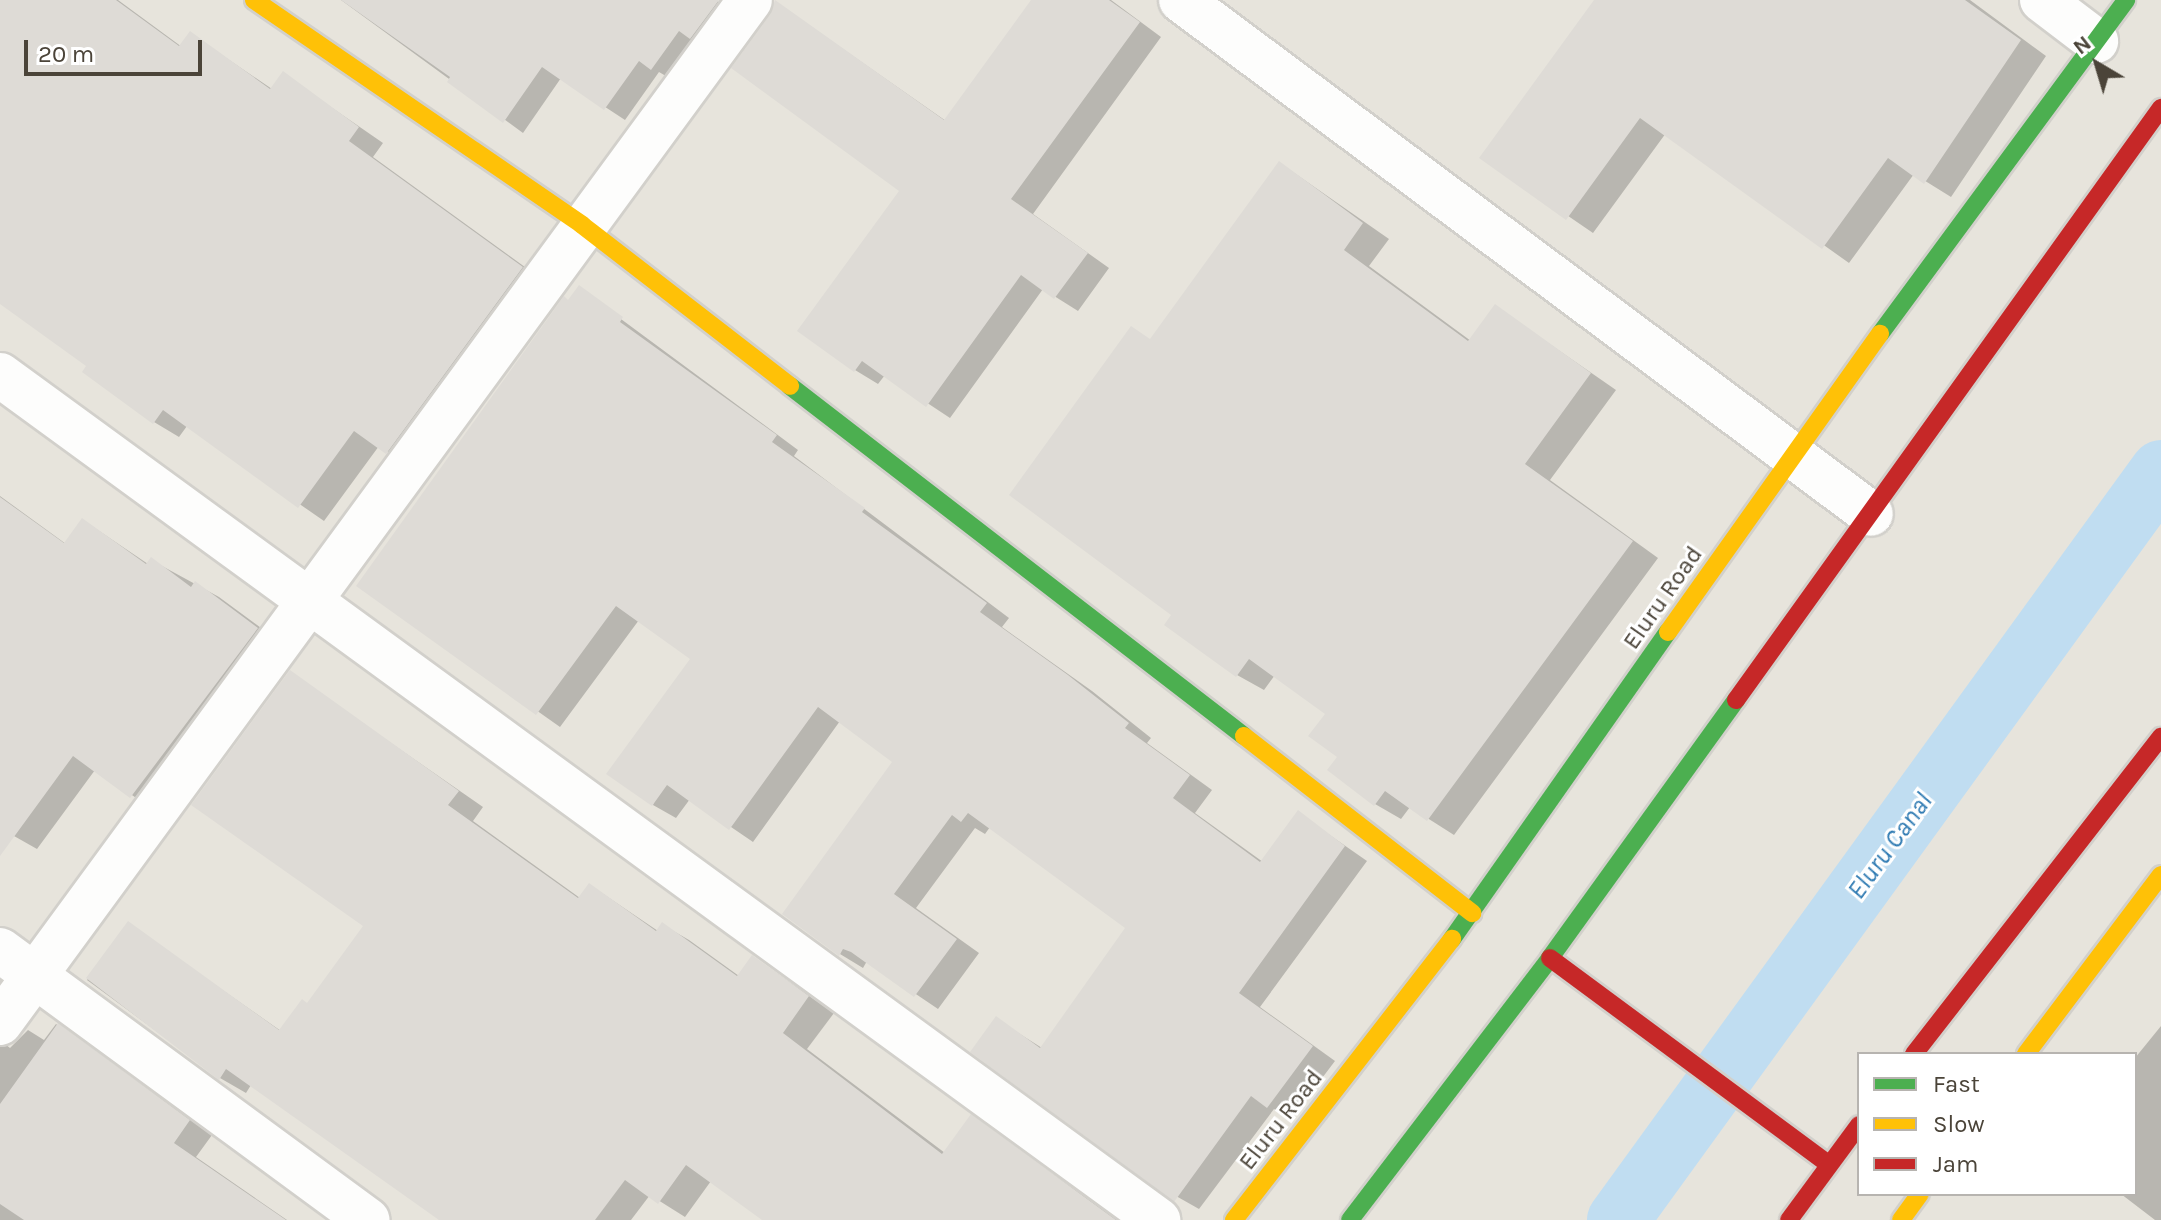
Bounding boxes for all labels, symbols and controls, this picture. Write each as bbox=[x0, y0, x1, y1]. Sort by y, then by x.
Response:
scale bar bbox=[28, 24, 206, 74]
north arrow bbox=[2057, 24, 2137, 104]
text: N bbox=[2068, 30, 2096, 60]
text: 20 m bbox=[38, 40, 94, 68]
street label: Eluru Road bbox=[1617, 541, 1709, 655]
water label: Eluru Canal bbox=[1841, 787, 1939, 905]
legend bbox=[1857, 1052, 2137, 1196]
street label: Eluru Road bbox=[1233, 1064, 1329, 1176]
text: Fast bbox=[1933, 1070, 1980, 1098]
text: Slow bbox=[1933, 1110, 1985, 1138]
text: Jam bbox=[1933, 1150, 1978, 1178]

